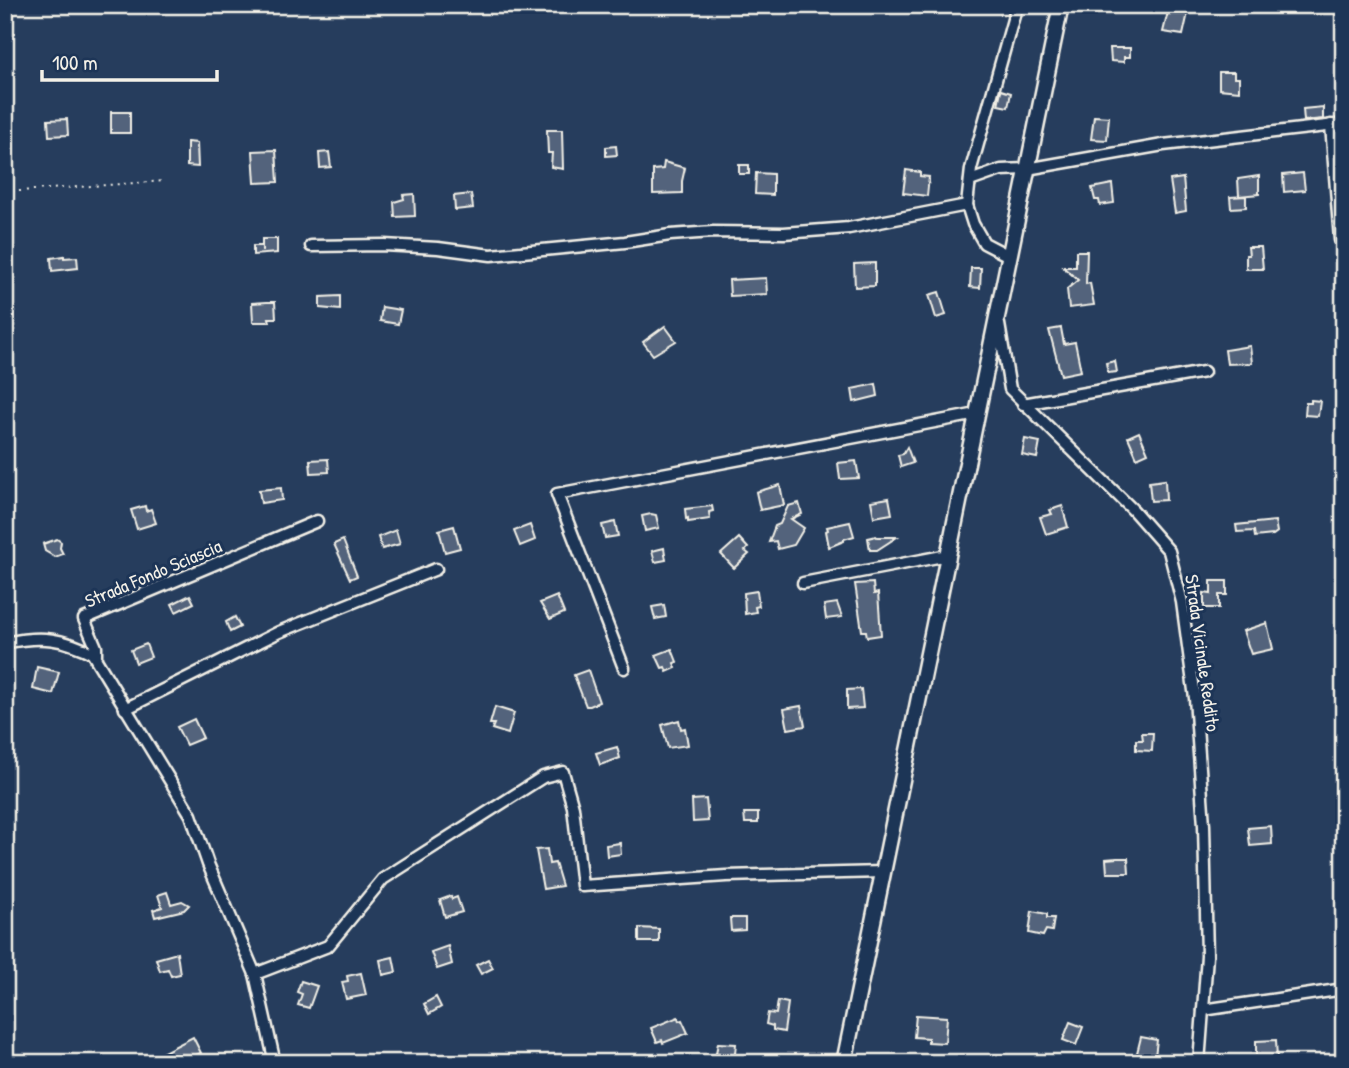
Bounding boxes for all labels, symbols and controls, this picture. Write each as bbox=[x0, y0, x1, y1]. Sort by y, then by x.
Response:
scale bar bbox=[42, 38, 217, 82]
text: 100 m bbox=[52, 48, 98, 77]
street label: Strada Fondo Sciascia bbox=[81, 532, 226, 614]
street label: Strada Vicinale Reddito bbox=[1179, 573, 1227, 734]

